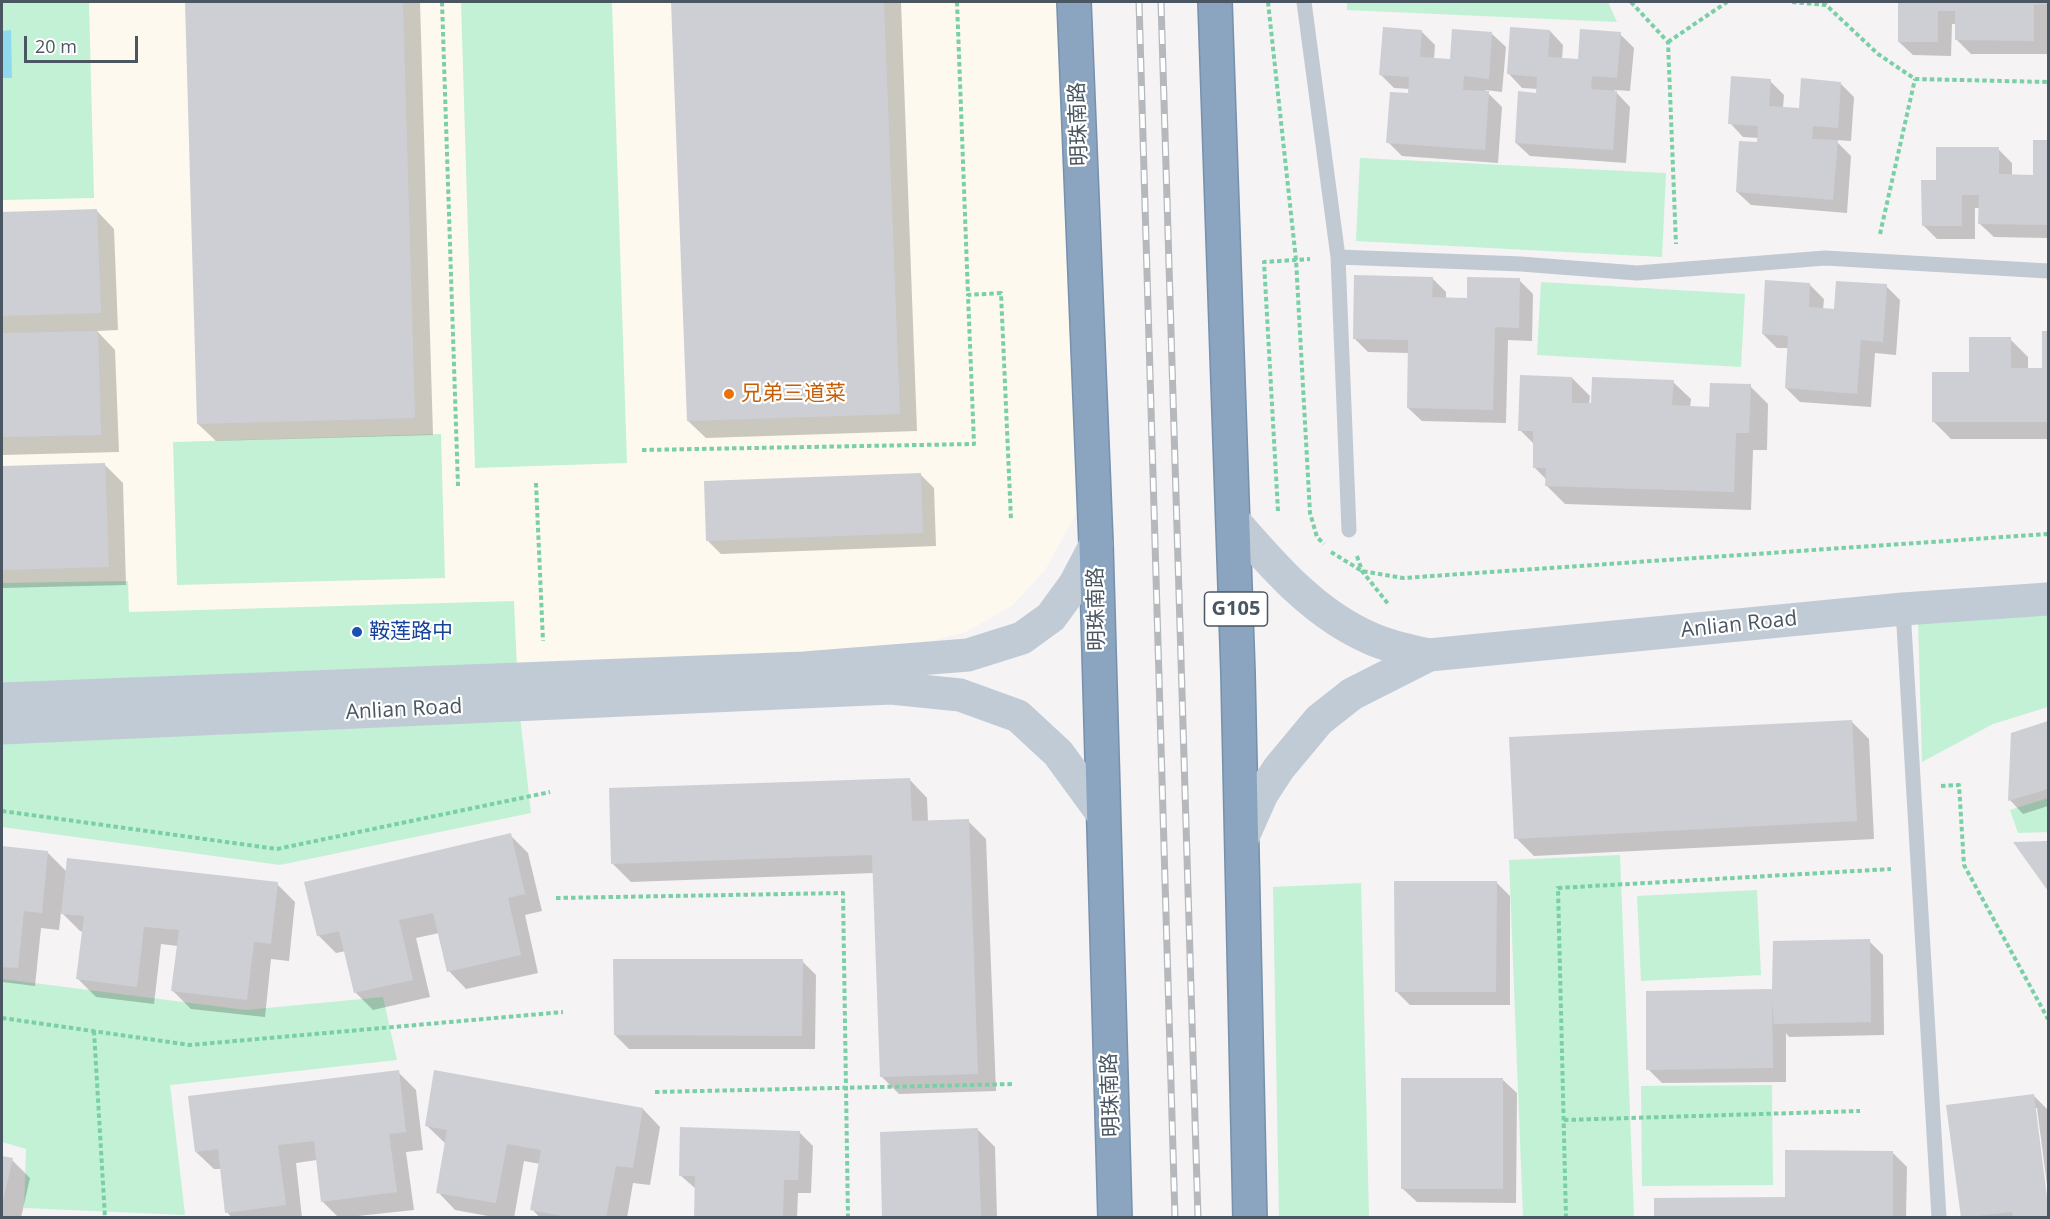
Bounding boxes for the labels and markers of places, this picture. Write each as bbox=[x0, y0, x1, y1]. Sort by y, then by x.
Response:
place label: 兄弟三道菜 bbox=[741, 381, 846, 407]
marker: 兄弟三道菜 bbox=[722, 387, 736, 401]
place label: 鞍莲路中 bbox=[369, 619, 453, 645]
marker: 鞍莲路中 bbox=[350, 625, 364, 639]

